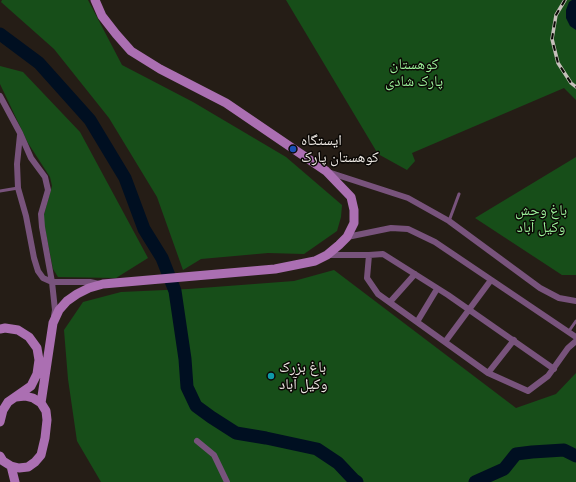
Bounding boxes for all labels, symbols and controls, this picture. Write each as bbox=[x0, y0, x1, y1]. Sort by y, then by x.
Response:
park label: کوهستان پارک شادی bbox=[385, 55, 443, 90]
place label: ایستگاه کوهستان پارک bbox=[301, 131, 379, 166]
marker: ایستگاه کوهستان پارک bbox=[288, 144, 298, 154]
park label: باغ وحش وکیل آباد bbox=[515, 201, 567, 236]
place label: باغ بزرک وکیل آباد bbox=[279, 358, 328, 393]
marker: باغ بزرک وکیل آباد bbox=[266, 371, 276, 381]

